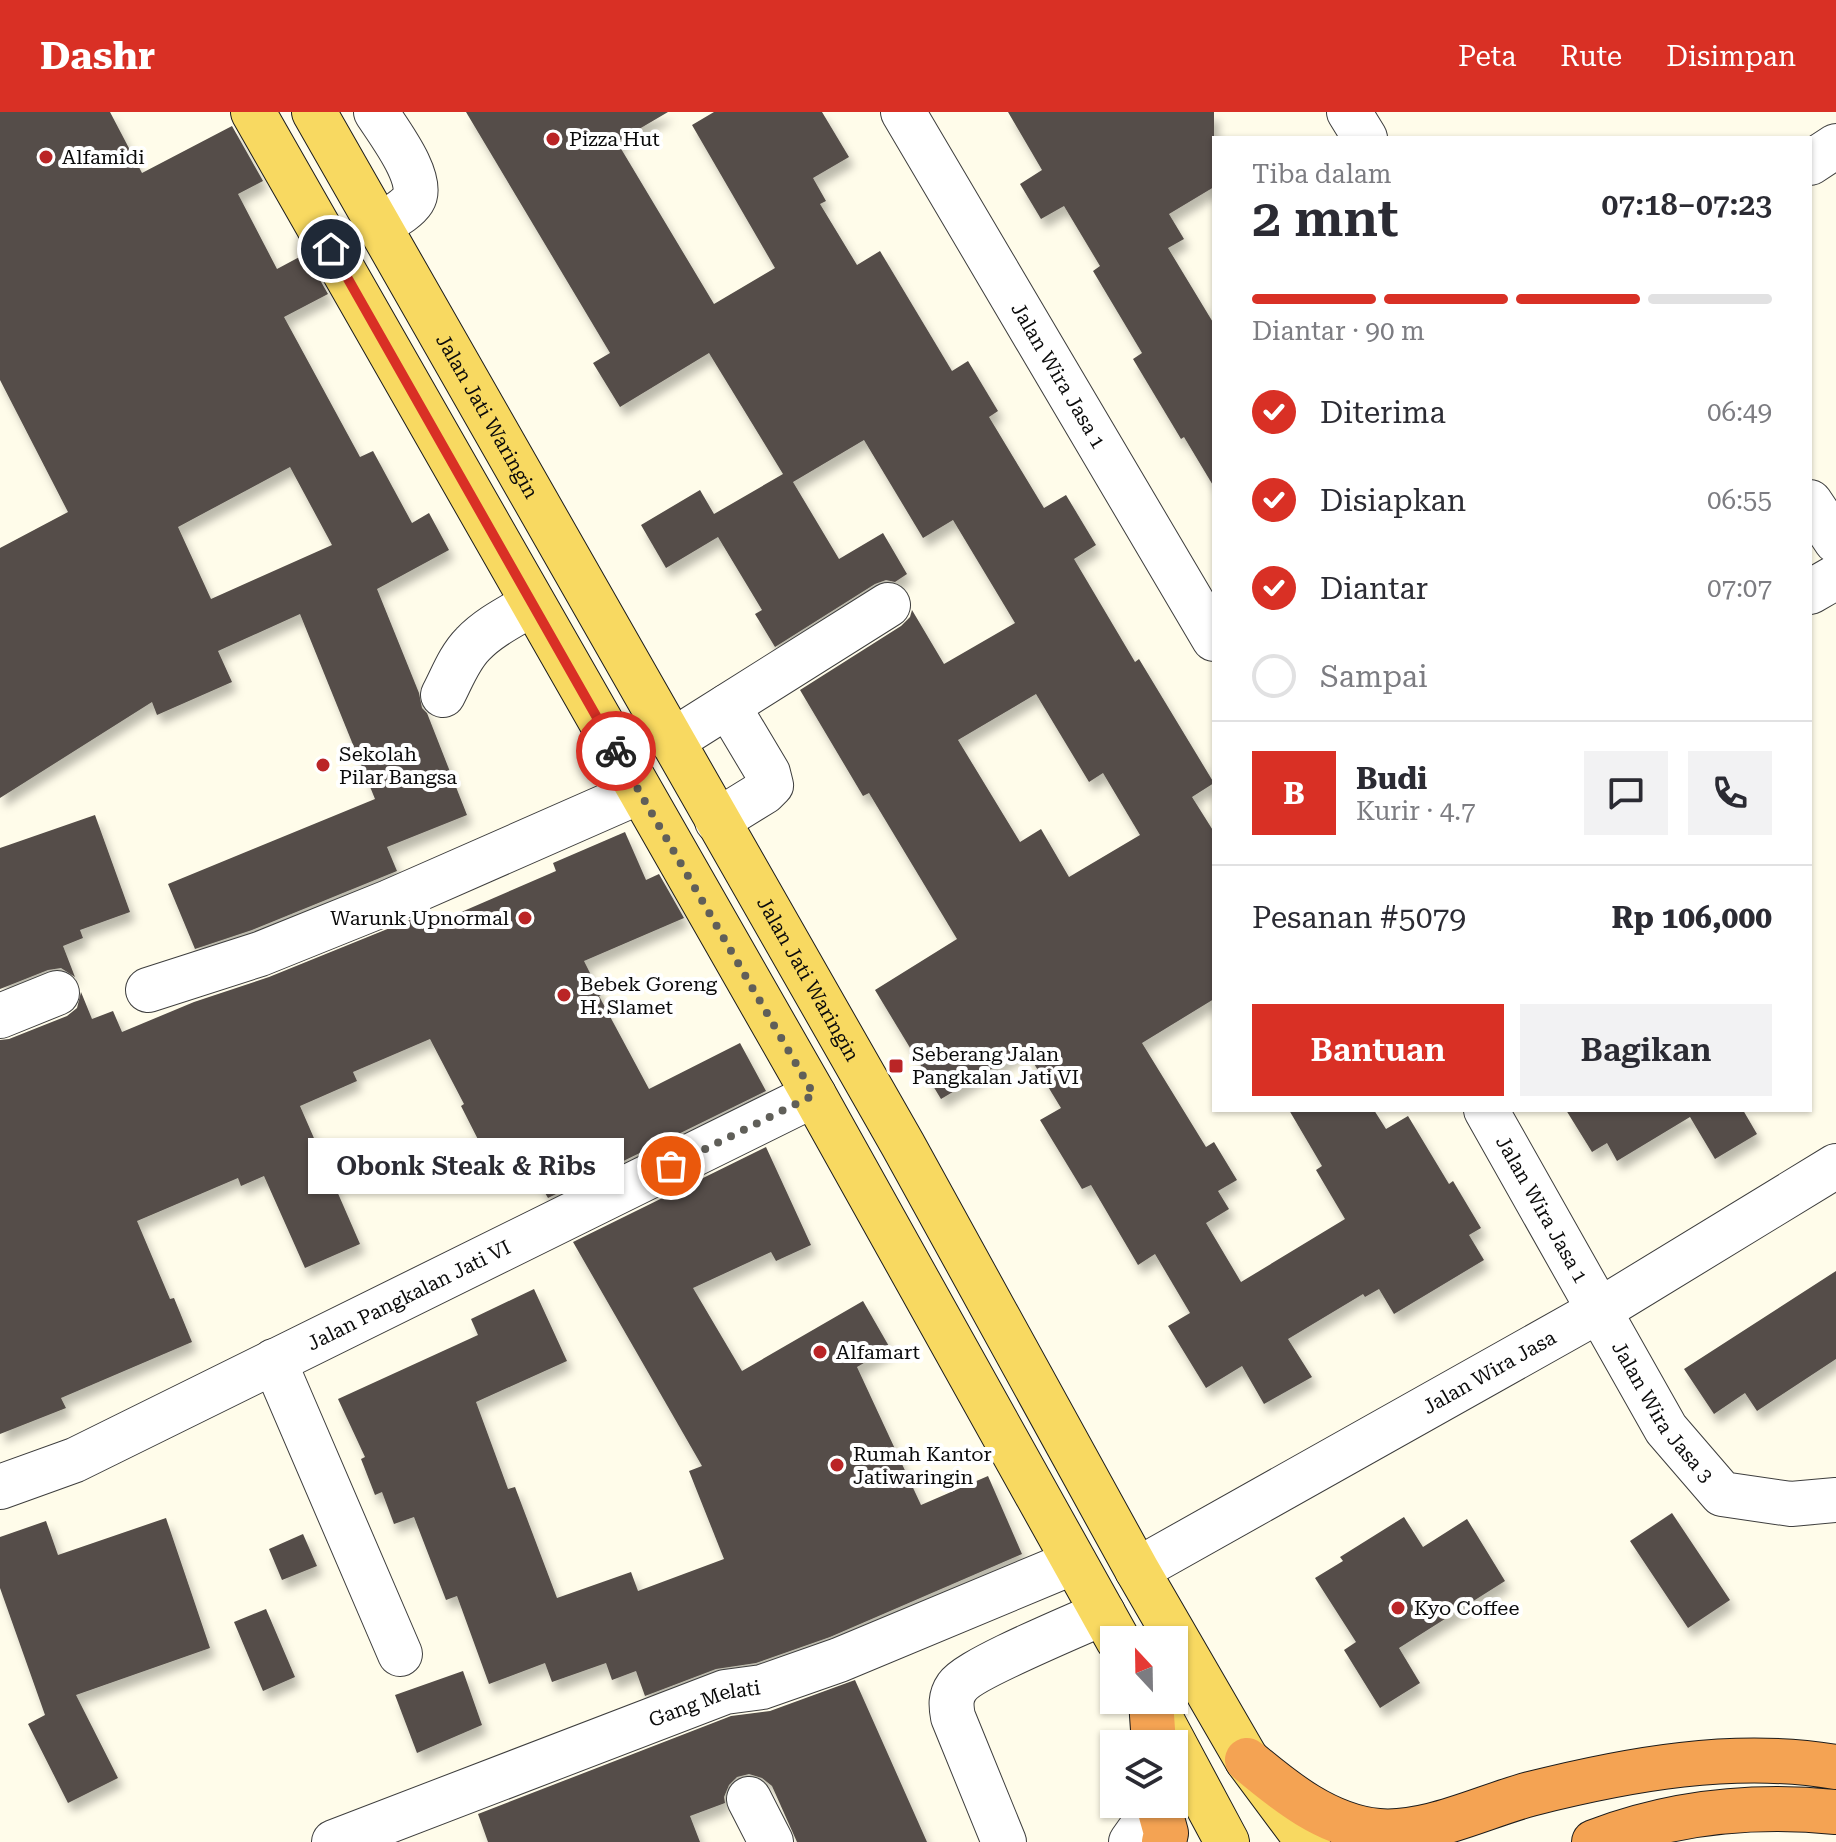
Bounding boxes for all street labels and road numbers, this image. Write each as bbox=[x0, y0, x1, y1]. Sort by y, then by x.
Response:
street label: Jalan Wira Jasa 1 bbox=[1006, 298, 1111, 453]
street label: Jalan Jati Waringin bbox=[431, 330, 544, 503]
street label: Jalan Jati Waringin bbox=[752, 892, 865, 1066]
street label: Jalan Wira Jasa 1 bbox=[1491, 1131, 1593, 1287]
street label: Jalan Pangkalan Jati VI bbox=[303, 1235, 514, 1355]
street label: Jalan Wira Jasa bbox=[1418, 1325, 1560, 1419]
street label: Jalan Wira Jasa 3 bbox=[1607, 1337, 1718, 1487]
street label: Gang Melati bbox=[645, 1675, 762, 1732]

